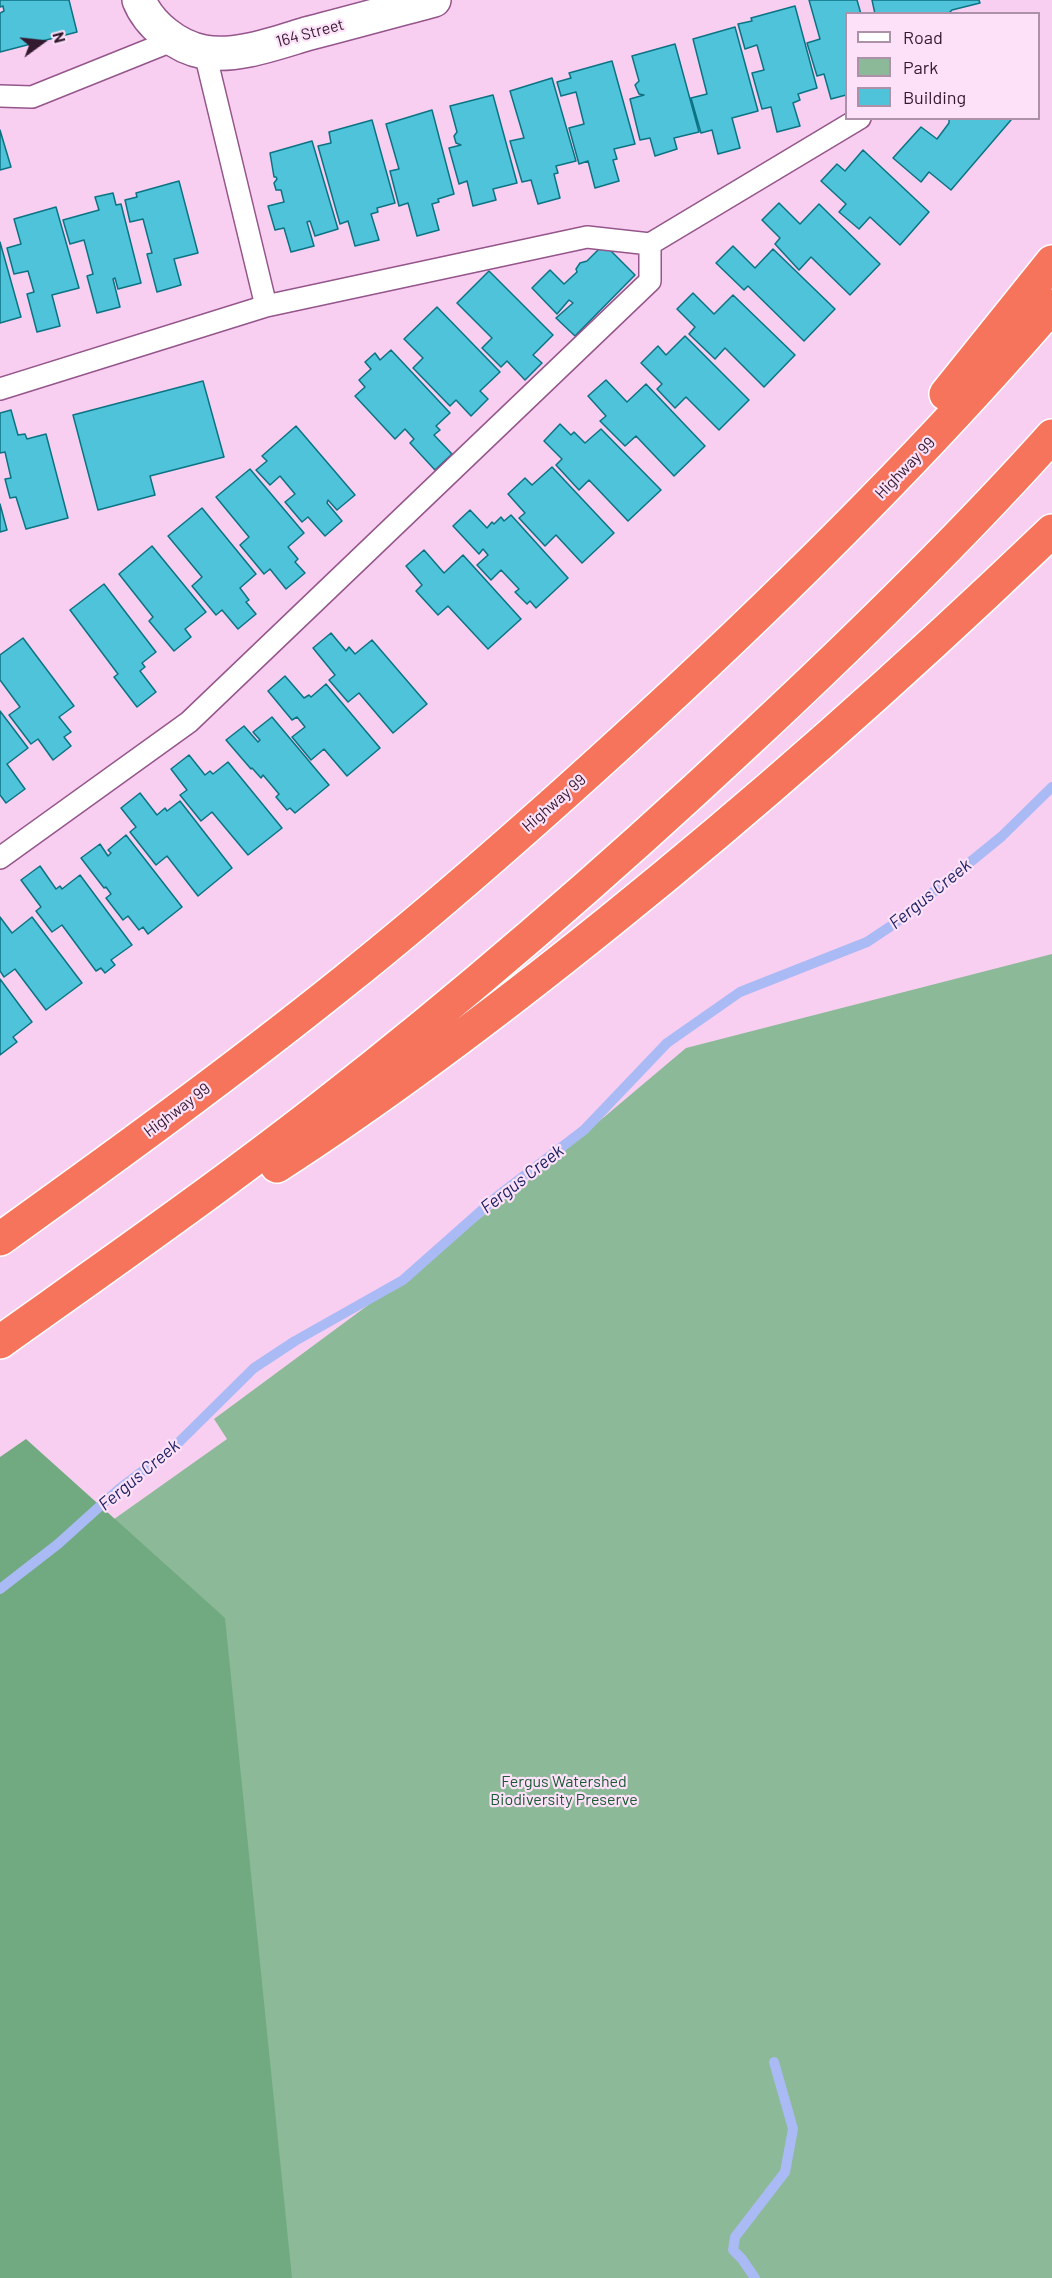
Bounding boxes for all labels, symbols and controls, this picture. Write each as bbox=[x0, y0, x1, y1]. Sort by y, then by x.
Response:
north arrow bbox=[12, 12, 72, 72]
legend bbox=[845, 12, 1040, 120]
street label: 164 Street bbox=[274, 15, 346, 51]
text: Road bbox=[903, 26, 943, 48]
text: N bbox=[49, 30, 70, 45]
text: Park bbox=[903, 56, 938, 78]
text: Building bbox=[903, 86, 966, 108]
street label: Highway 99 bbox=[871, 433, 939, 503]
street label: Highway 99 bbox=[518, 770, 590, 836]
water label: Fergus Creek bbox=[885, 854, 975, 934]
street label: Highway 99 bbox=[140, 1079, 214, 1141]
water label: Fergus Creek bbox=[476, 1140, 568, 1218]
water label: Fergus Creek bbox=[94, 1435, 184, 1515]
park label: Fergus Watershed Biodiversity Preserve bbox=[490, 1772, 638, 1810]

